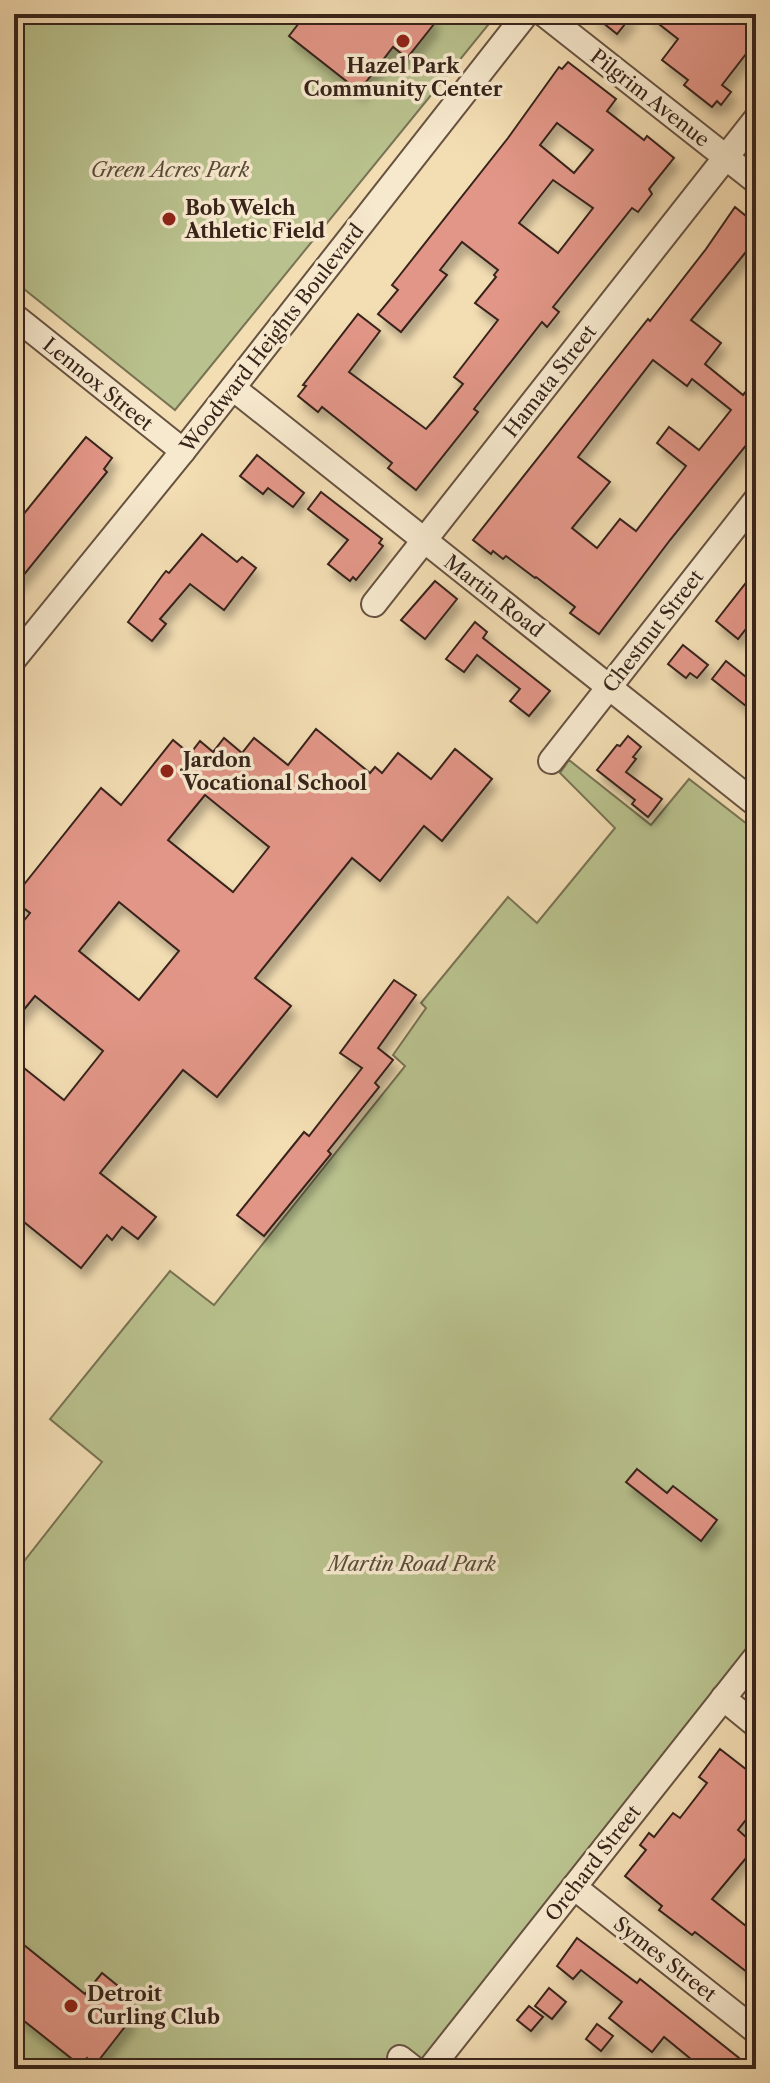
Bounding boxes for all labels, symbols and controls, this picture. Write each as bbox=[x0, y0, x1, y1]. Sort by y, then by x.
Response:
marker: Hazel Park Community Center bbox=[394, 32, 412, 50]
street label: Pilgrim Avenue bbox=[586, 44, 714, 152]
place label: Hazel Park Community Center bbox=[304, 54, 503, 101]
park label: Green Acres Park bbox=[91, 158, 250, 182]
place label: Bob Welch Athletic Field bbox=[184, 196, 326, 243]
marker: Bob Welch Athletic Field bbox=[160, 210, 178, 228]
street label: Woodward Heights Boulevard bbox=[175, 219, 369, 458]
street label: Hamata Street bbox=[499, 320, 601, 442]
street label: Lennox Street bbox=[38, 332, 158, 436]
street label: Martin Road bbox=[440, 550, 548, 642]
street label: Chestnut Street bbox=[598, 565, 708, 697]
place label: Jardon Vocational School bbox=[179, 748, 367, 795]
marker: Jardon Vocational School bbox=[158, 762, 176, 780]
park label: Martin Road Park bbox=[326, 1552, 496, 1576]
street label: Orchard Street bbox=[540, 1800, 646, 1926]
street label: Symes Street bbox=[609, 1912, 721, 2006]
place label: Detroit Curling Club bbox=[87, 1982, 220, 2029]
marker: Detroit Curling Club bbox=[62, 1997, 80, 2015]

